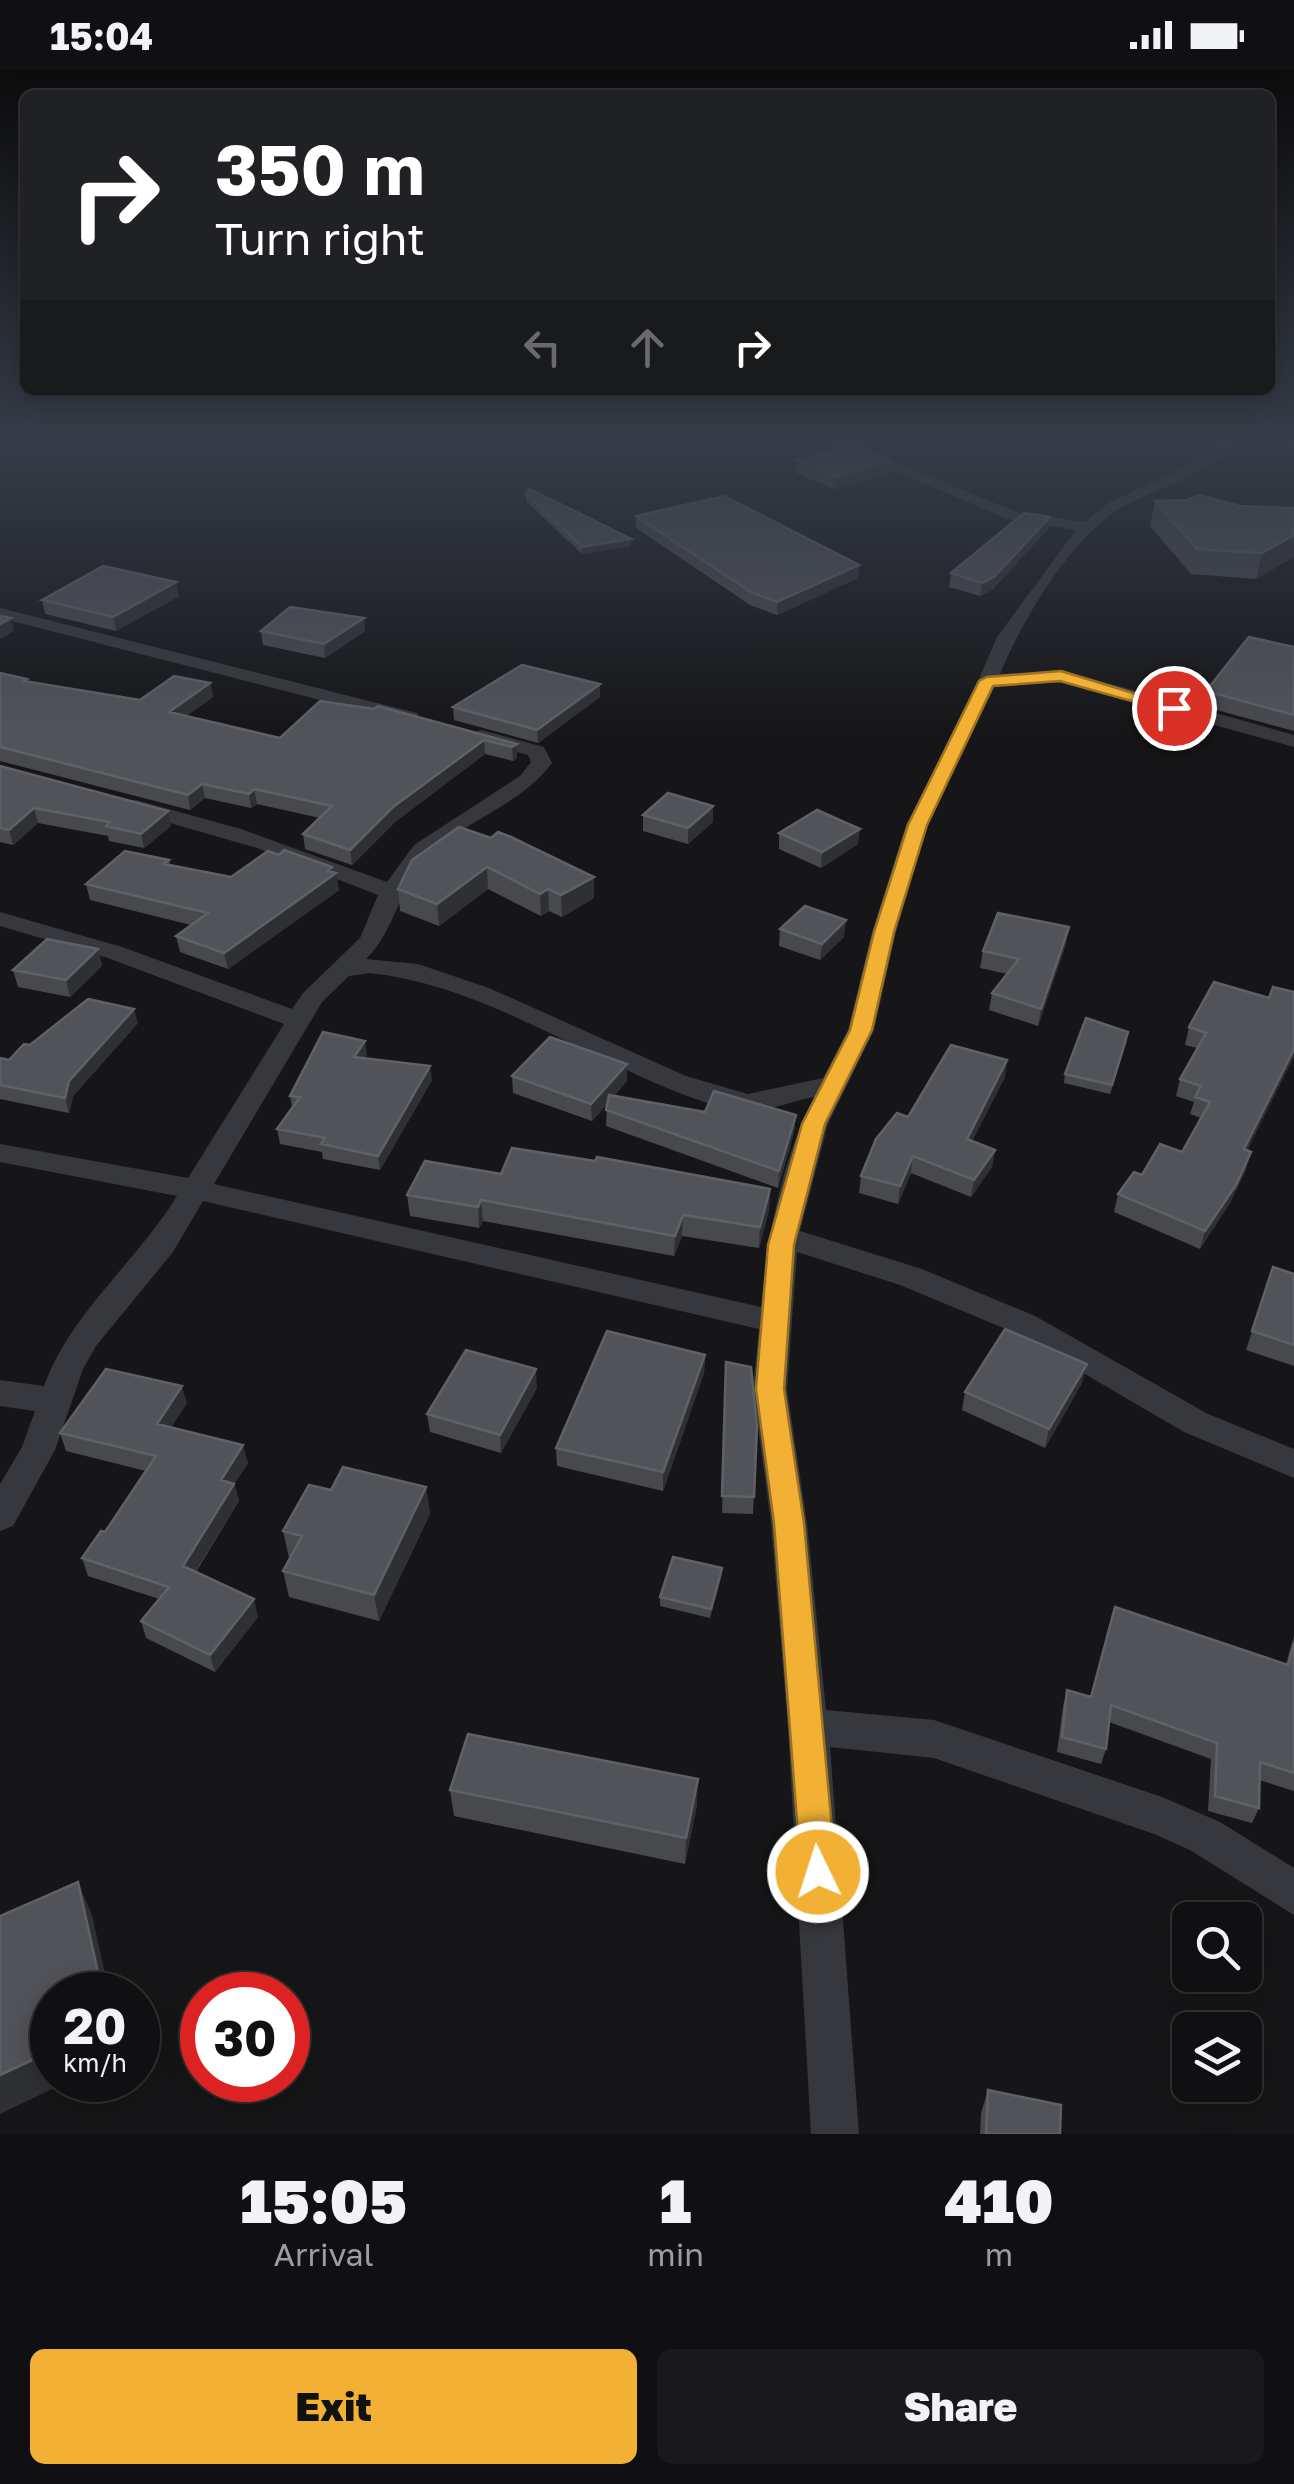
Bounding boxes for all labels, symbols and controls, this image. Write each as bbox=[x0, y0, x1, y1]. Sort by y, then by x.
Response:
text: 15:04 bbox=[50, 13, 153, 58]
text: 350 m bbox=[215, 126, 425, 210]
icon: right bbox=[50, 130, 180, 260]
text: Turn right bbox=[215, 211, 425, 265]
icon: left bbox=[515, 320, 570, 375]
icon: ahead bbox=[620, 320, 675, 375]
icon: right bbox=[725, 320, 780, 375]
pin bbox=[1132, 666, 1217, 751]
icon: arrive bbox=[1147, 681, 1202, 736]
position arrow bbox=[766, 1820, 870, 1924]
map controls bbox=[1172, 1902, 1262, 2102]
button: search bbox=[1172, 1902, 1262, 1992]
speed limit sign: 30 bbox=[180, 1972, 310, 2102]
text: 20 bbox=[63, 1995, 126, 2055]
button: layers bbox=[1172, 2012, 1262, 2102]
text: km/h bbox=[63, 2047, 127, 2078]
text: 15:05 bbox=[240, 2164, 407, 2236]
text: 1 bbox=[660, 2164, 691, 2236]
text: 410 bbox=[944, 2164, 1054, 2236]
text: Arrival bbox=[274, 2235, 374, 2273]
text: min bbox=[647, 2235, 704, 2273]
text: m bbox=[985, 2235, 1013, 2273]
button: Exit bbox=[30, 2349, 637, 2464]
button: Share bbox=[657, 2349, 1264, 2464]

